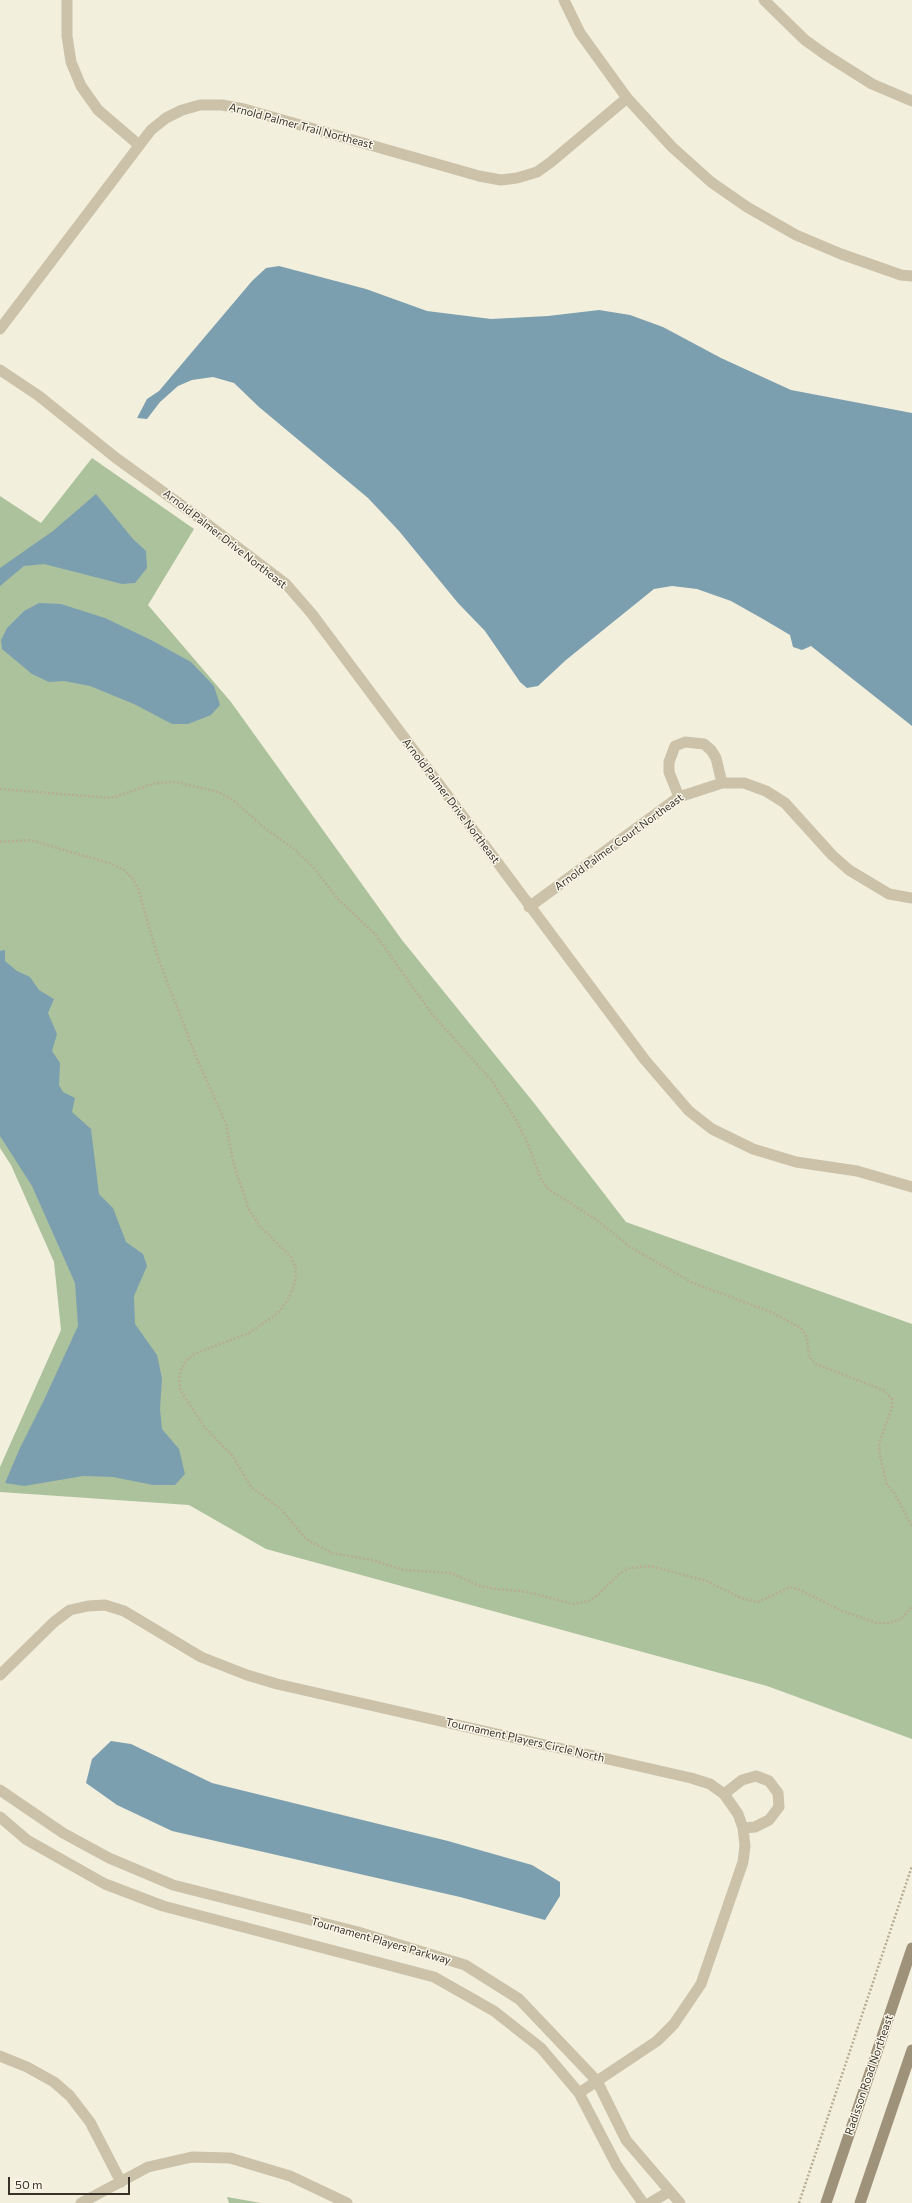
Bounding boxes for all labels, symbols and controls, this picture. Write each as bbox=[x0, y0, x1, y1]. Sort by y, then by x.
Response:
street label: Arnold Palmer Trail Northeast bbox=[228, 100, 374, 152]
street label: Arnold Palmer Drive Northeast bbox=[161, 487, 289, 591]
street label: Arnold Palmer Drive Northeast bbox=[400, 736, 502, 866]
street label: Arnold Palmer Court Northeast bbox=[552, 791, 686, 893]
street label: Tournament Players Circle North bbox=[444, 1715, 606, 1765]
street label: Tournament Players Parkway bbox=[310, 1915, 452, 1967]
street label: Radisson Road Northeast bbox=[842, 2013, 896, 2137]
scale bar bbox=[10, 2169, 132, 2195]
text: 50 m bbox=[15, 2177, 43, 2191]

